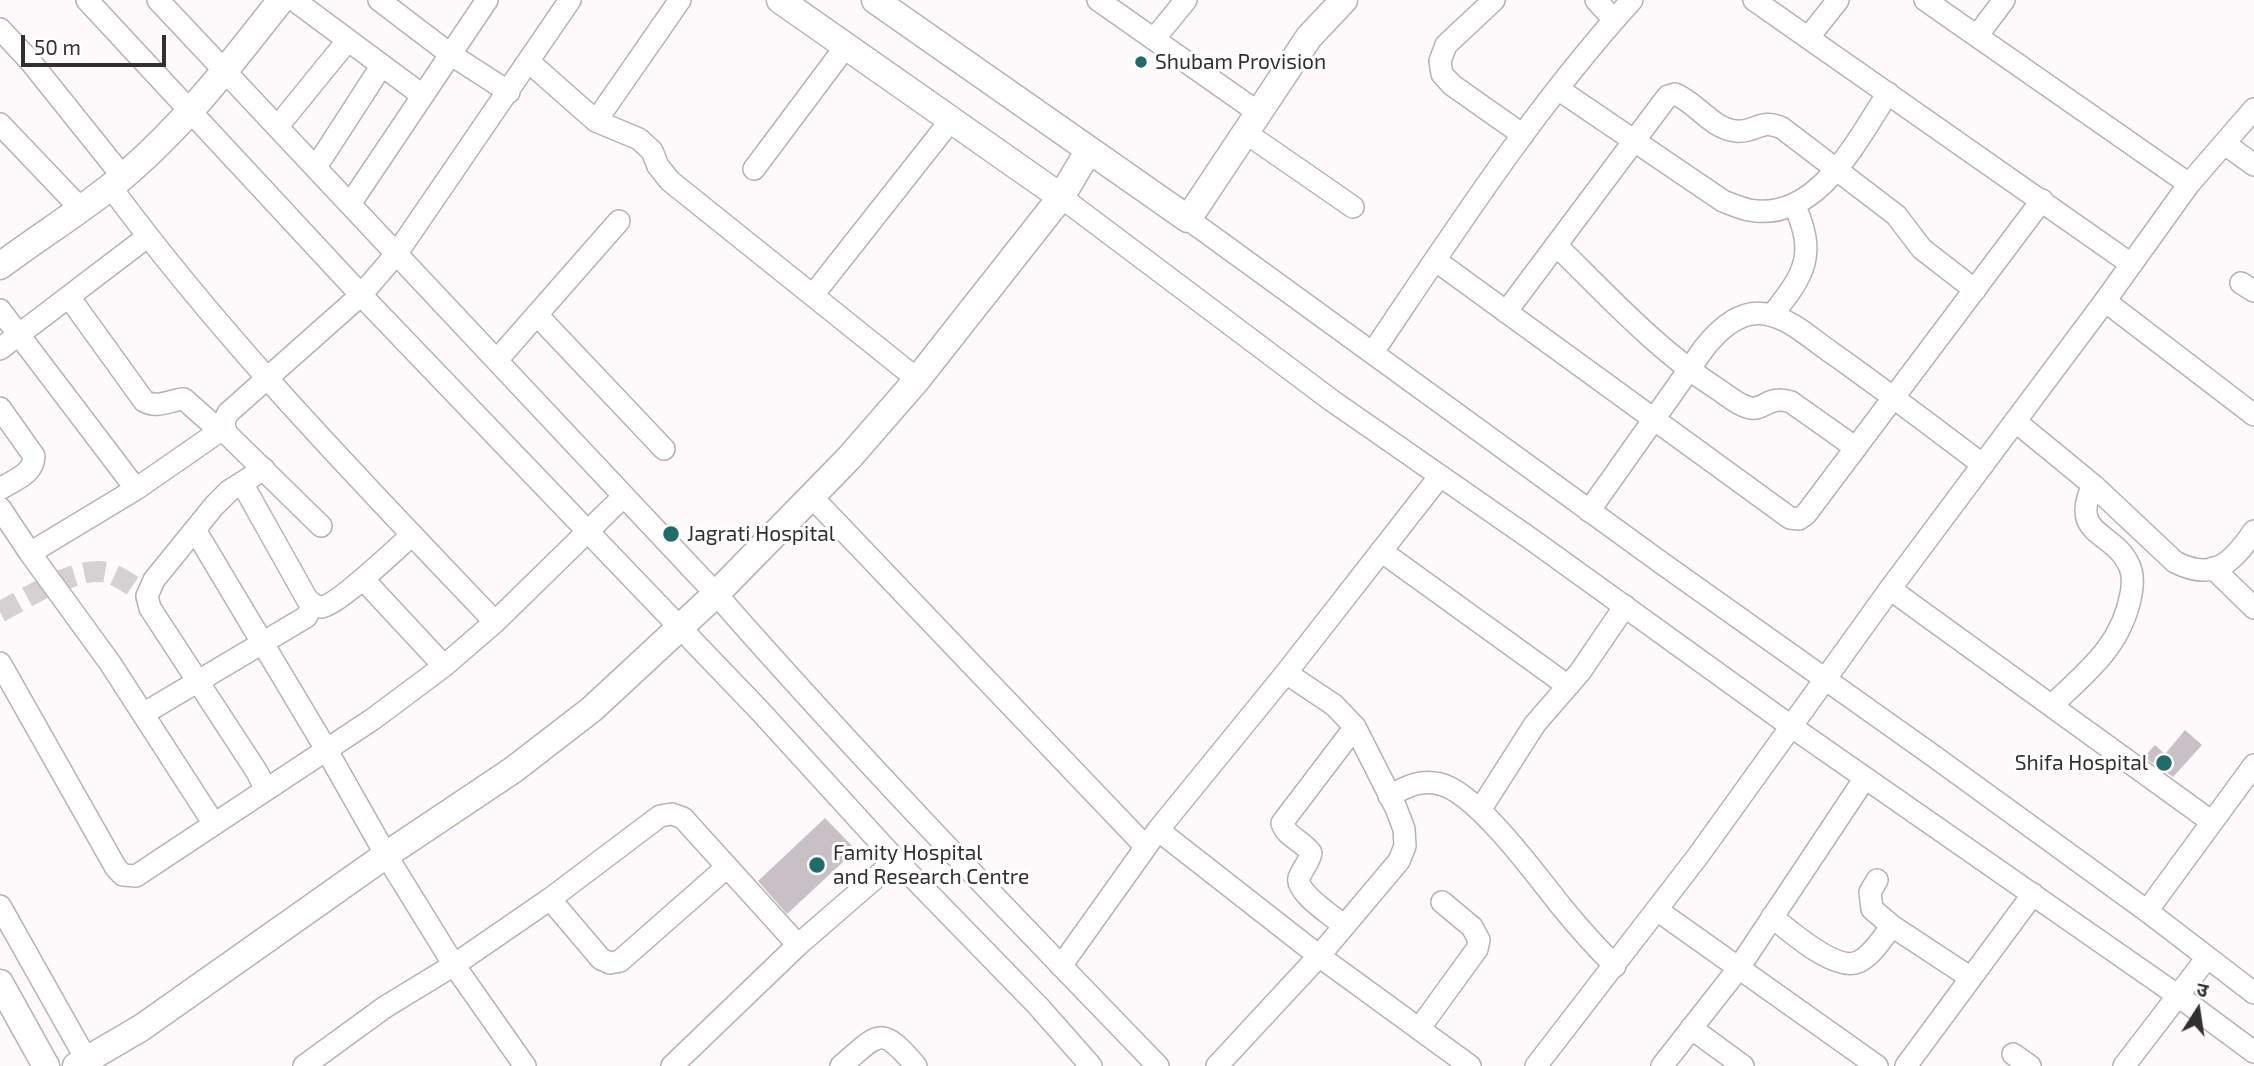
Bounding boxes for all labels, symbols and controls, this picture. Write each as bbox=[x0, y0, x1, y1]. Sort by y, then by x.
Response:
scale bar bbox=[24, 21, 170, 65]
text: 50 m bbox=[34, 34, 81, 59]
place label: Shubam Provision bbox=[1155, 49, 1326, 75]
marker: Shubam Provision bbox=[1133, 54, 1149, 70]
place label: Jagrati Hospital bbox=[687, 521, 835, 547]
marker: Jagrati Hospital bbox=[661, 524, 681, 544]
place label: Shifa Hospital bbox=[2015, 750, 2148, 776]
marker: Shifa Hospital bbox=[2154, 753, 2174, 773]
place label: Famity Hospital and Research Centre bbox=[833, 840, 1029, 890]
marker: Famity Hospital and Research Centre bbox=[807, 855, 827, 875]
north arrow bbox=[2163, 975, 2233, 1045]
text: उ bbox=[2195, 977, 2210, 1001]

